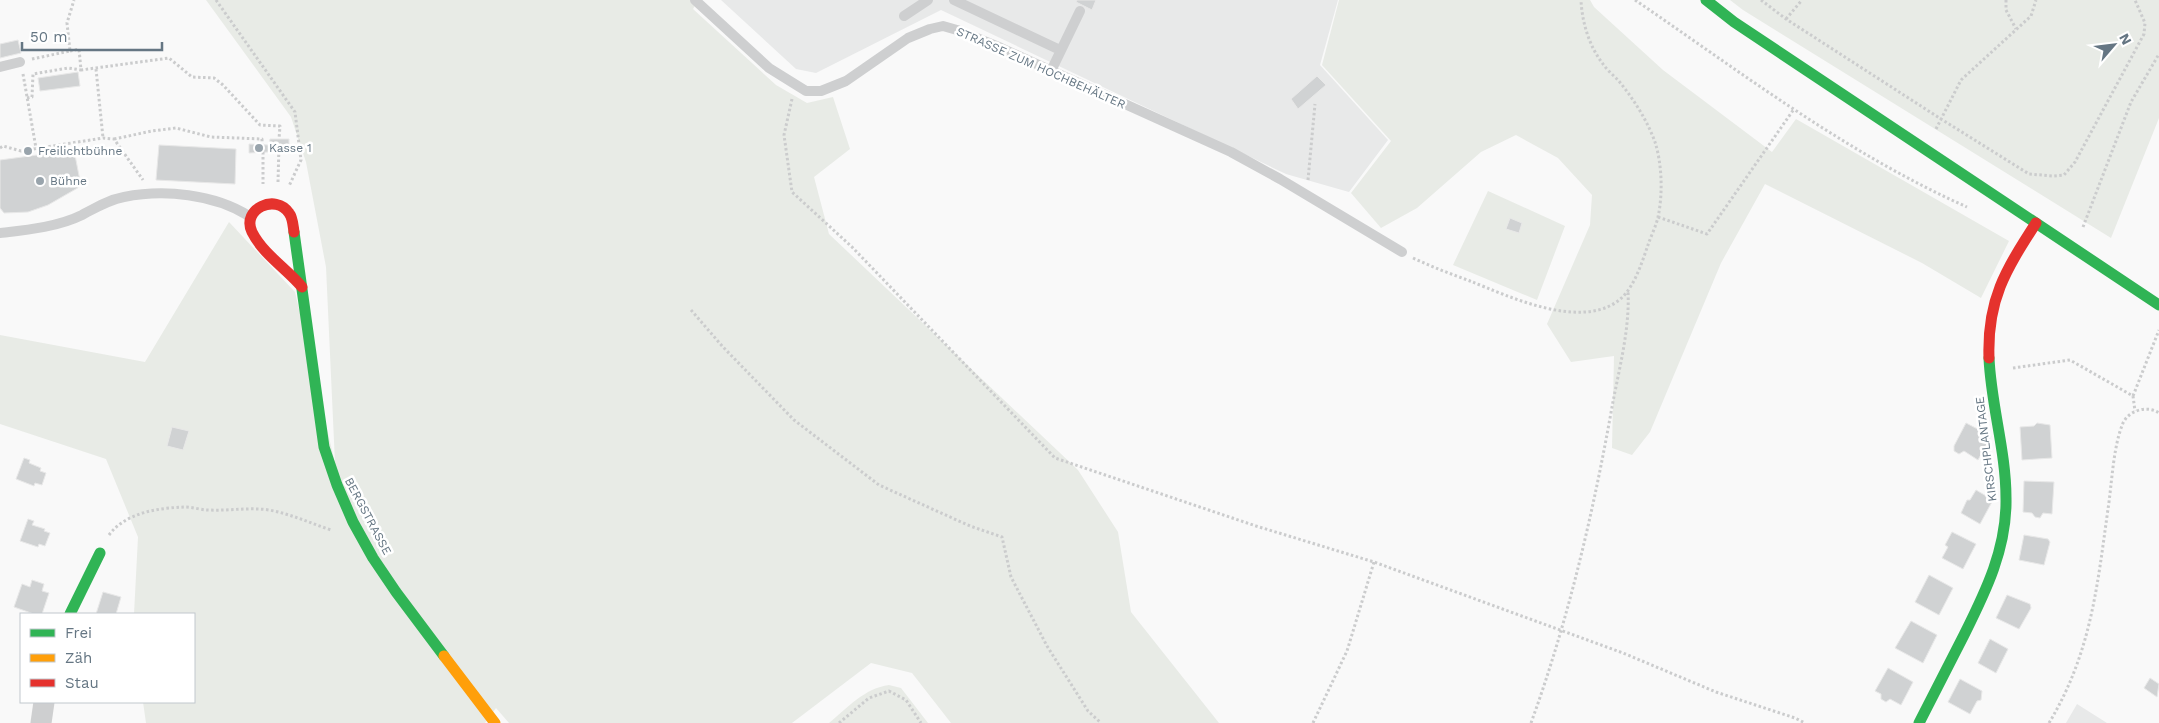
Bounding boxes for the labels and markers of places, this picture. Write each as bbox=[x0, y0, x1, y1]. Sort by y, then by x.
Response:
place label: Kasse 1 bbox=[269, 141, 312, 155]
marker: Kasse 1 bbox=[253, 142, 265, 154]
place label: Freilichtbühne bbox=[38, 144, 122, 158]
marker: Freilichtbühne bbox=[22, 145, 34, 157]
place label: Bühne bbox=[50, 174, 87, 188]
marker: Bühne bbox=[34, 175, 46, 187]

